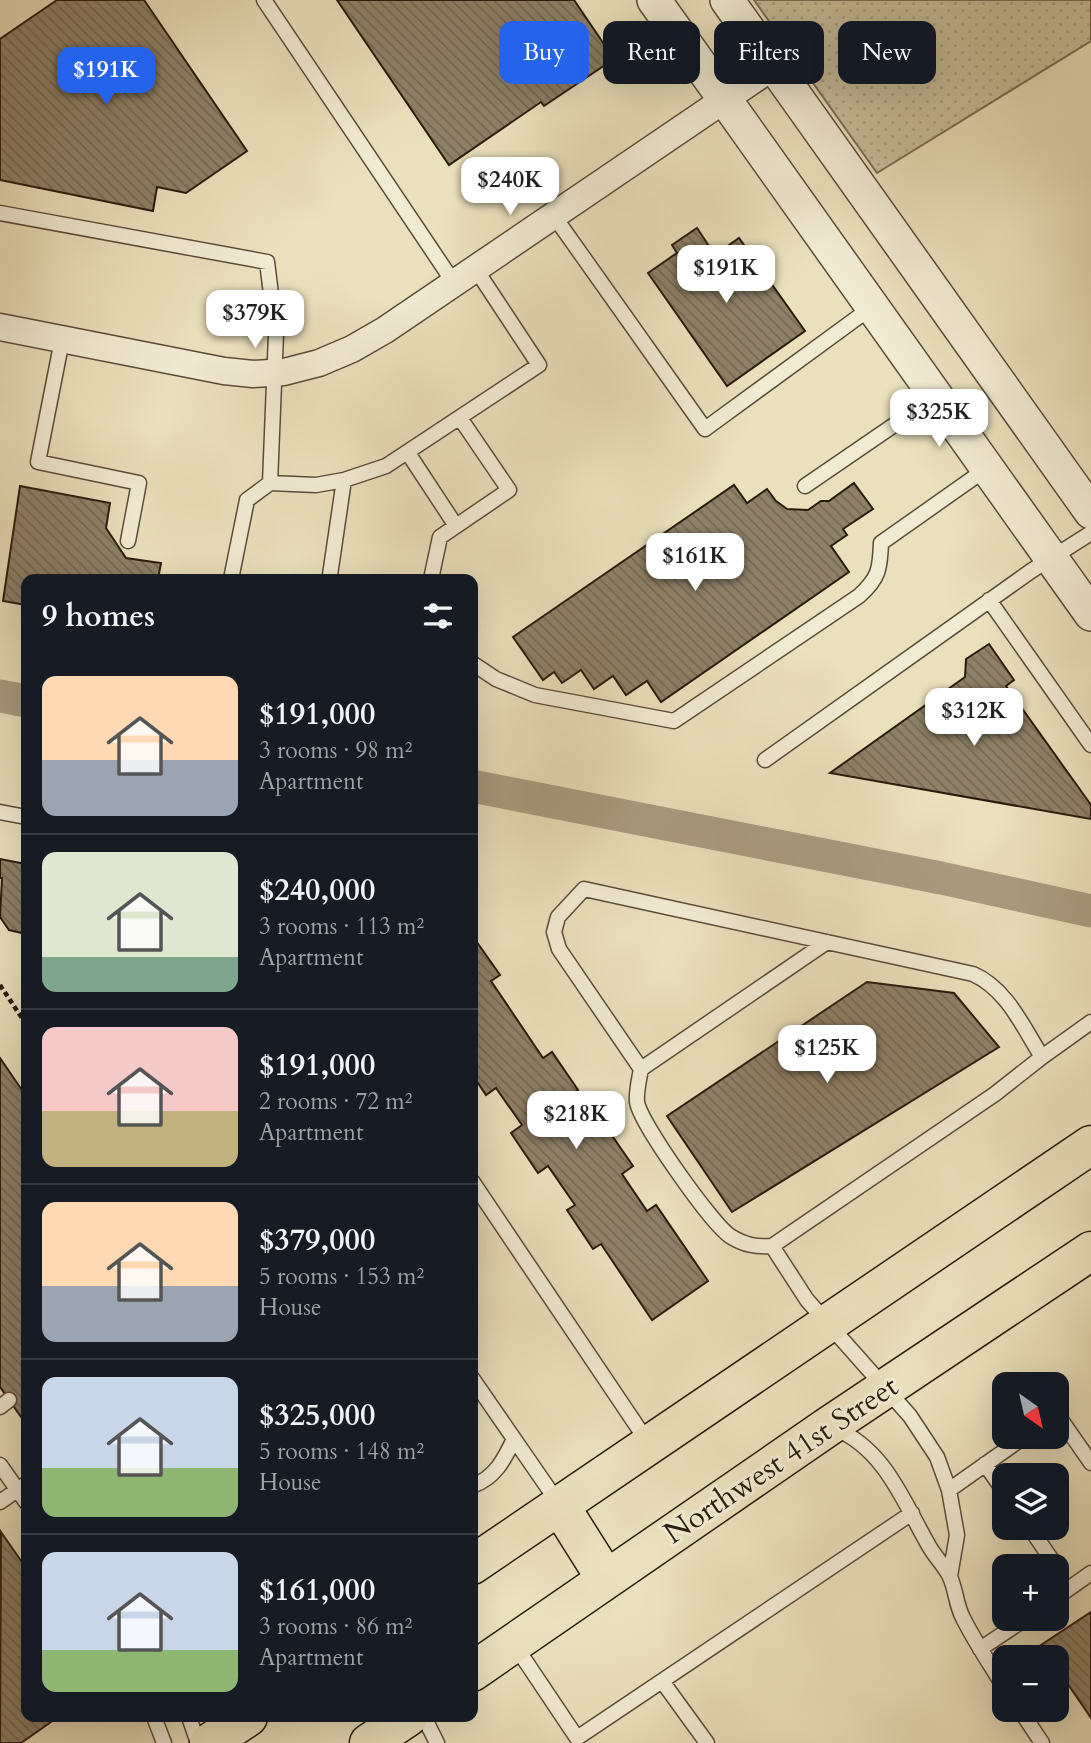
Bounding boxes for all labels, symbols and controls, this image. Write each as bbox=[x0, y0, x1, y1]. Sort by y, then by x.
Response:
chip: Buy bbox=[499, 21, 589, 84]
chip: Rent bbox=[603, 21, 700, 84]
chip: Filters bbox=[714, 21, 824, 84]
chip: New bbox=[838, 21, 936, 84]
pin: $191K bbox=[57, 48, 155, 107]
text: $191K bbox=[73, 54, 139, 85]
pin: $240K bbox=[461, 158, 559, 217]
text: $240K bbox=[477, 164, 543, 195]
pin: $191K bbox=[677, 246, 775, 305]
text: $191K bbox=[693, 252, 759, 283]
pin: $379K bbox=[206, 290, 304, 350]
text: $379K bbox=[222, 297, 288, 328]
pin: $325K bbox=[890, 390, 988, 449]
text: $325K bbox=[906, 396, 972, 427]
pin: $161K bbox=[646, 534, 744, 593]
text: $161K bbox=[662, 540, 728, 571]
text: 9 homes bbox=[42, 596, 155, 637]
icon: filters bbox=[419, 597, 457, 635]
pin: $312K bbox=[925, 688, 1023, 748]
text: $191,000 bbox=[259, 694, 375, 735]
text: $312K bbox=[941, 695, 1007, 726]
icon: home bbox=[98, 704, 182, 788]
text: 3 rooms · 98 m² bbox=[259, 735, 412, 766]
text: Apartment bbox=[259, 766, 363, 797]
text: $240,000 bbox=[259, 870, 375, 911]
icon: home bbox=[98, 880, 182, 964]
text: 3 rooms · 113 m² bbox=[259, 911, 424, 942]
text: Apartment bbox=[259, 942, 363, 973]
pin: $125K bbox=[778, 1026, 876, 1085]
text: $125K bbox=[794, 1032, 860, 1063]
text: $191,000 bbox=[259, 1045, 375, 1086]
icon: home bbox=[98, 1055, 182, 1139]
text: 2 rooms · 72 m² bbox=[259, 1086, 412, 1117]
pin: $218K bbox=[527, 1092, 625, 1151]
text: $218K bbox=[543, 1098, 609, 1129]
text: Apartment bbox=[259, 1117, 363, 1148]
text: $379,000 bbox=[259, 1220, 375, 1261]
icon: home bbox=[98, 1230, 182, 1314]
text: 5 rooms · 153 m² bbox=[259, 1261, 424, 1292]
text: House bbox=[259, 1292, 321, 1323]
street label: Northwest 41st Street bbox=[656, 1366, 907, 1554]
north arrow bbox=[992, 1372, 1069, 1449]
map controls bbox=[992, 1372, 1069, 1722]
text: $325,000 bbox=[259, 1395, 375, 1436]
icon: home bbox=[98, 1405, 182, 1489]
text: 5 rooms · 148 m² bbox=[259, 1436, 424, 1467]
button: layers bbox=[992, 1463, 1069, 1540]
text: House bbox=[259, 1467, 321, 1498]
button: + bbox=[992, 1554, 1069, 1631]
text: $161,000 bbox=[259, 1570, 375, 1611]
icon: home bbox=[98, 1580, 182, 1664]
text: 3 rooms · 86 m² bbox=[259, 1611, 412, 1642]
text: Apartment bbox=[259, 1642, 363, 1673]
button: − bbox=[992, 1645, 1069, 1722]

